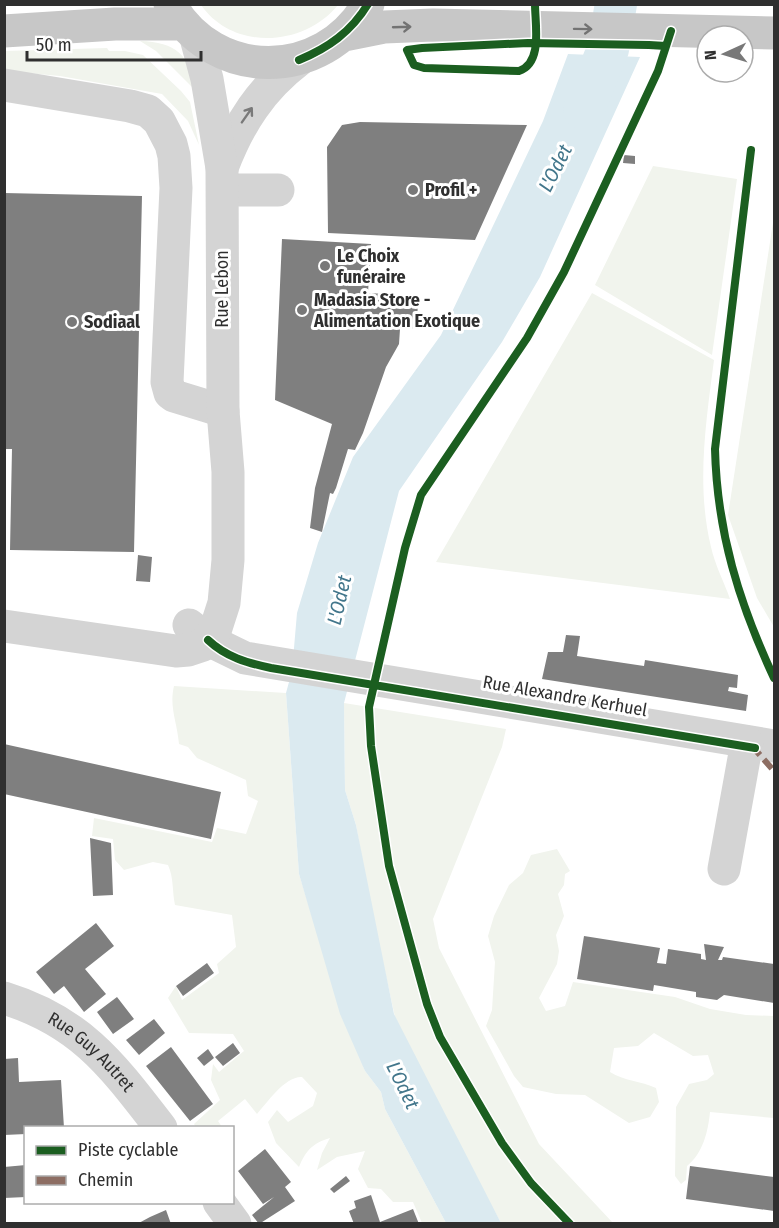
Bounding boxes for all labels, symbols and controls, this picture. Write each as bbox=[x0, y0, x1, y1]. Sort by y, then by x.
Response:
one-way arrow bbox=[391, 21, 411, 32]
one-way arrow bbox=[572, 23, 592, 35]
scale bar bbox=[27, 24, 201, 62]
north arrow bbox=[695, 24, 755, 84]
text: 50 m bbox=[36, 34, 72, 56]
text: N bbox=[701, 50, 720, 60]
one-way arrow bbox=[241, 107, 253, 123]
water label: L'Odet bbox=[533, 140, 577, 196]
place label: Profil + bbox=[425, 179, 477, 201]
marker: Profil + bbox=[406, 183, 420, 197]
place label: Le Choix funéraire bbox=[337, 245, 406, 288]
street label: Rue Lebon bbox=[211, 250, 233, 328]
marker: Le Choix funéraire bbox=[318, 259, 332, 273]
place label: Madasia Store - Alimentation Exotique bbox=[313, 289, 480, 332]
marker: Madasia Store - Alimentation Exotique bbox=[295, 303, 309, 317]
place label: Sodiaal bbox=[84, 311, 140, 333]
marker: Sodiaal bbox=[65, 315, 79, 329]
water label: L'Odet bbox=[322, 573, 356, 627]
street label: Rue Alexandre Kerhuel bbox=[481, 671, 649, 721]
street label: Rue Guy Autret bbox=[44, 1007, 139, 1096]
water label: L'Odet bbox=[381, 1057, 425, 1113]
legend bbox=[24, 1126, 234, 1204]
text: Piste cyclable bbox=[78, 1139, 178, 1161]
text: Chemin bbox=[78, 1169, 133, 1191]

